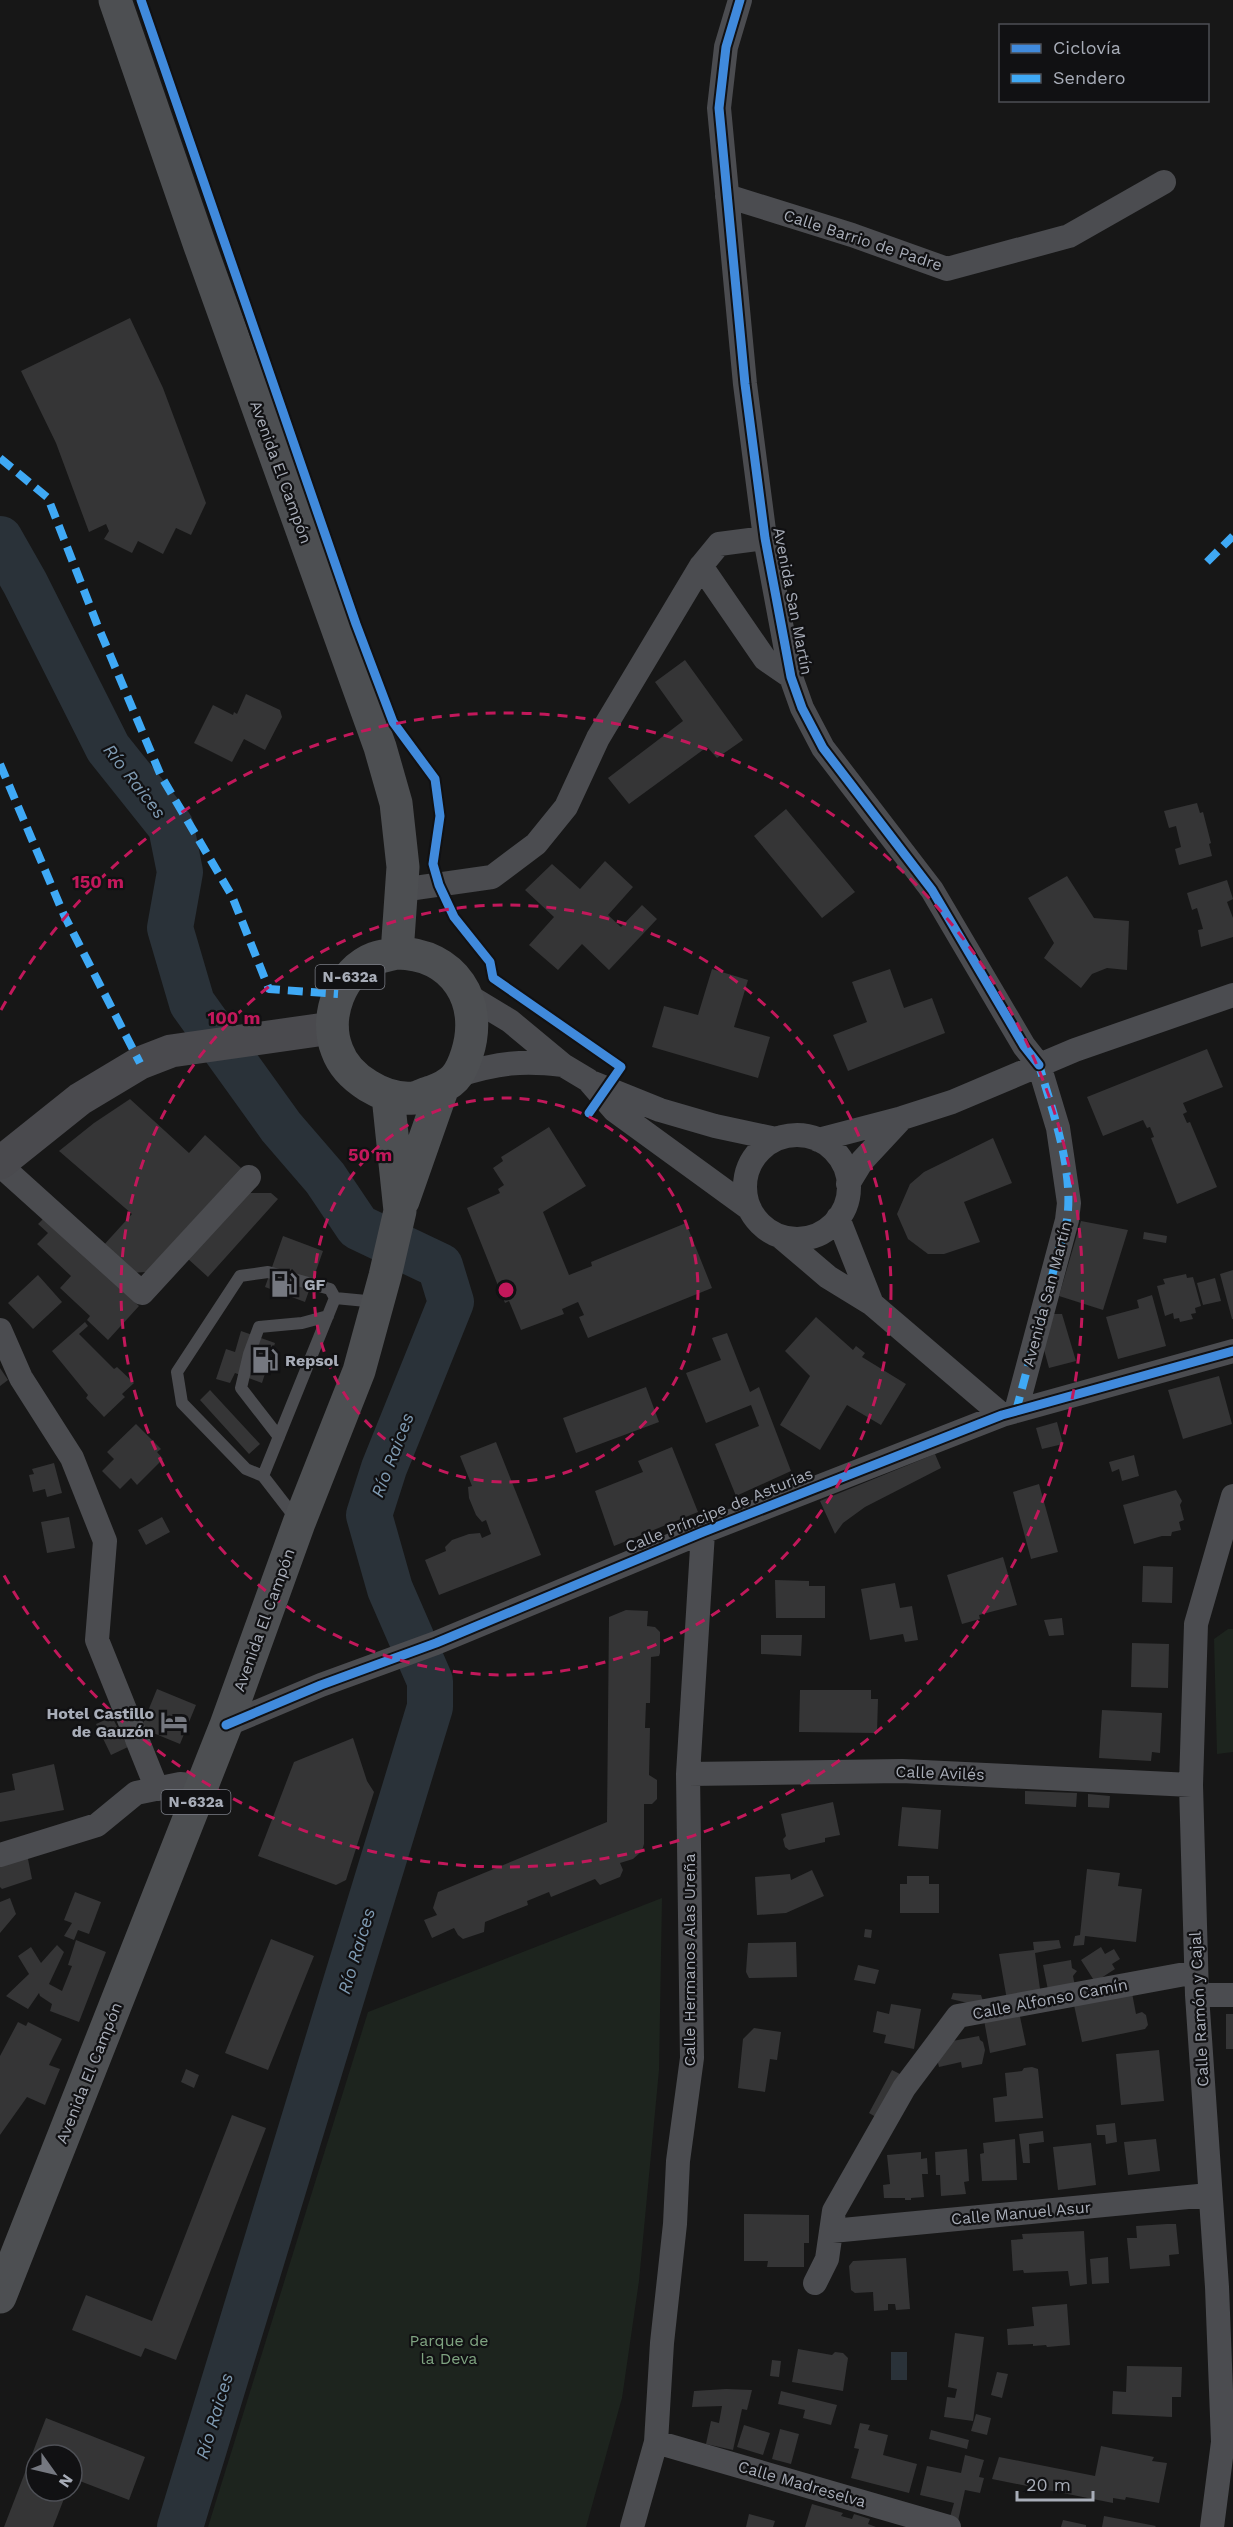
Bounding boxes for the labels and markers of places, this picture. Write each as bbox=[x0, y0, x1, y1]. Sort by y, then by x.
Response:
fuel station icon: GF bbox=[269, 1269, 299, 1299]
place label: GF bbox=[304, 1275, 326, 1294]
centre of rings bbox=[496, 1280, 516, 1300]
fuel station icon: Repsol bbox=[250, 1345, 280, 1375]
place label: Repsol bbox=[285, 1351, 339, 1370]
place label: Hotel Castillo de Gauzón bbox=[46, 1704, 154, 1741]
hotel icon: Hotel Castillo de Gauzón bbox=[159, 1707, 189, 1737]

